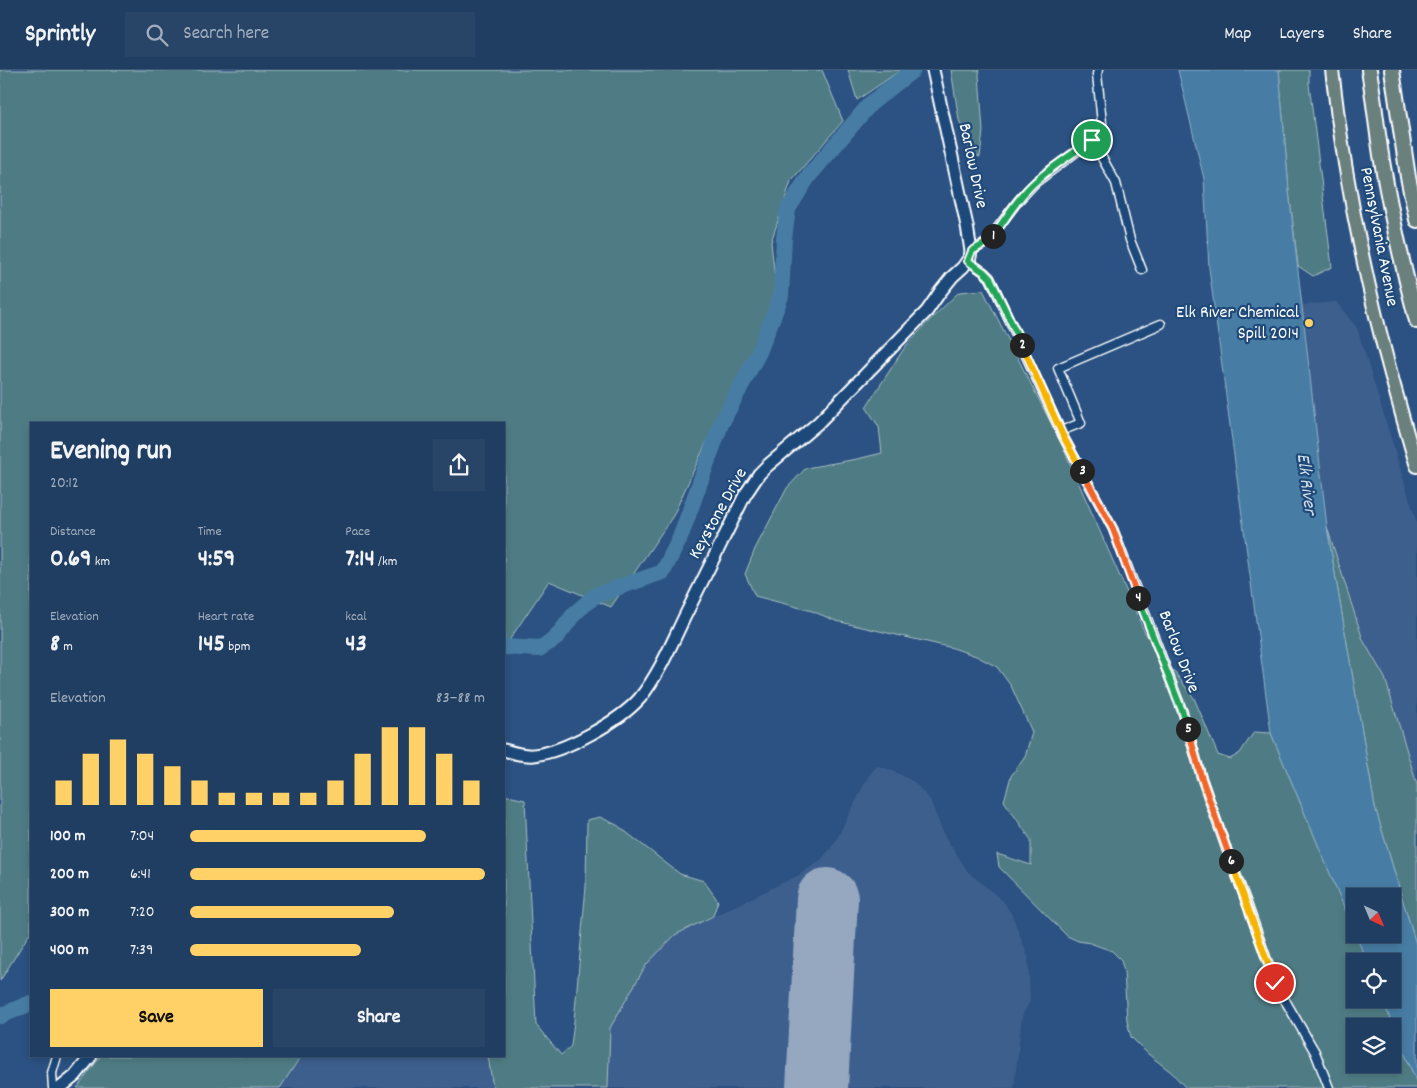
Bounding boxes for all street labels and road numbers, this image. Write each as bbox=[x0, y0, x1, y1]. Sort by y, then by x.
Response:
street label: Barlow Drive bbox=[951, 121, 993, 211]
street label: Pennsylvania Avenue bbox=[1352, 165, 1404, 309]
street label: Keystone Drive bbox=[684, 464, 754, 564]
street label: Barlow Drive bbox=[1151, 607, 1205, 697]

